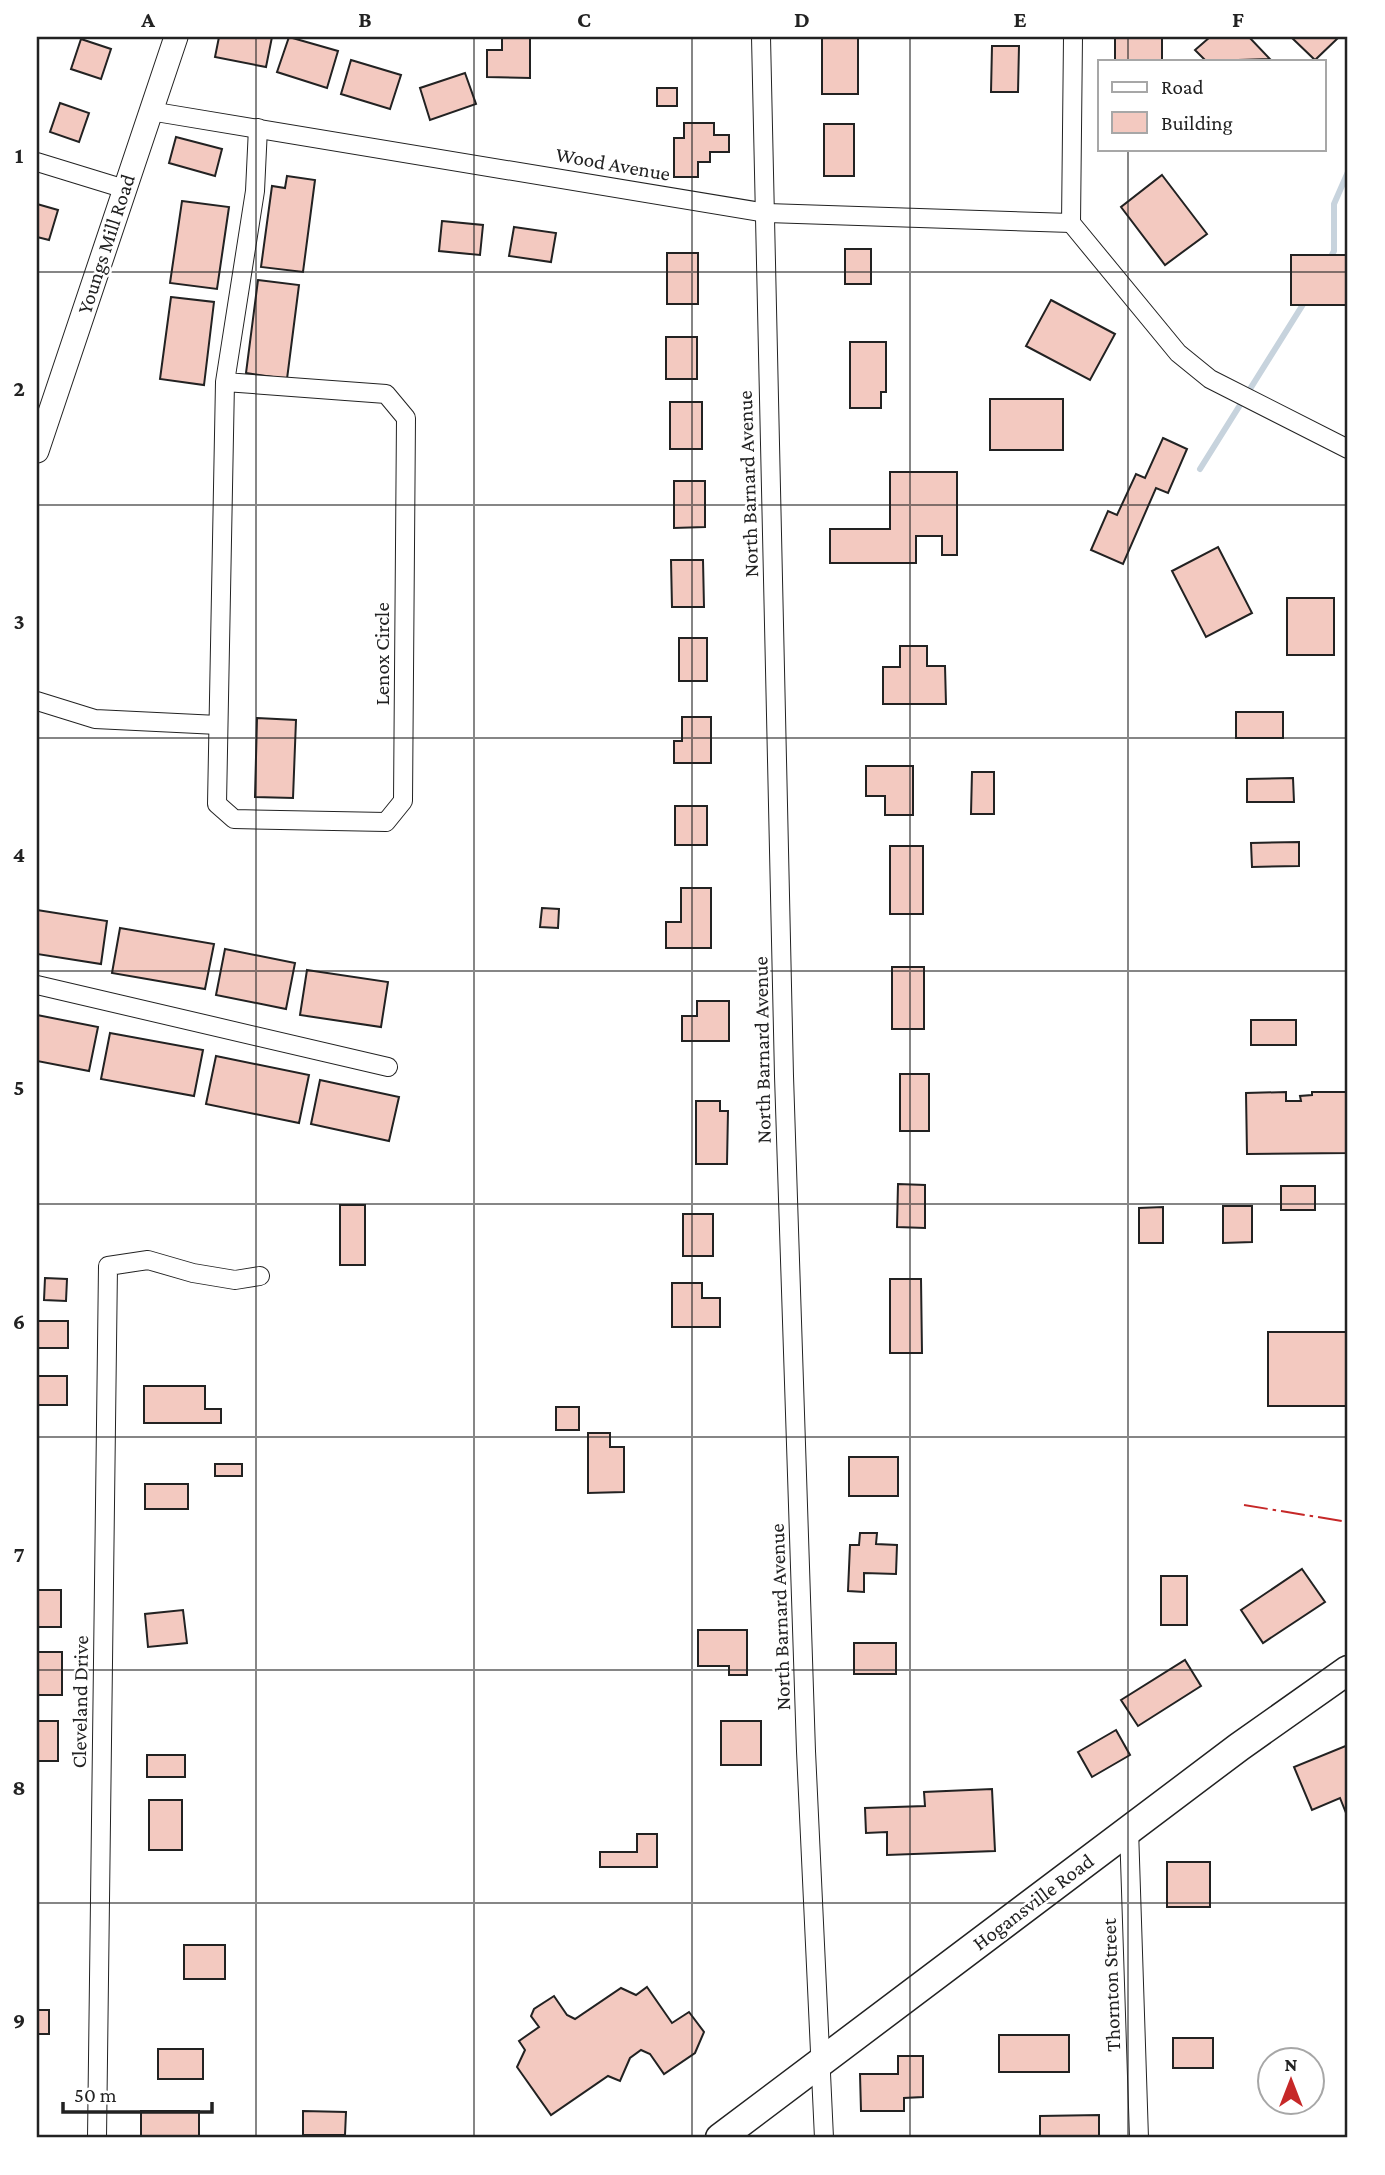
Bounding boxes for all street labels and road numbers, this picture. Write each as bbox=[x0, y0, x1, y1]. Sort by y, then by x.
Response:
street label: Wood Avenue bbox=[554, 142, 672, 186]
street label: Youngs Mill Road bbox=[72, 171, 140, 317]
street label: North Barnard Avenue bbox=[733, 390, 763, 578]
street label: Lenox Circle bbox=[370, 602, 394, 706]
street label: North Barnard Avenue bbox=[748, 956, 776, 1144]
street label: North Barnard Avenue bbox=[765, 1523, 795, 1711]
street label: Cleveland Drive bbox=[67, 1635, 93, 1769]
street label: Hogansville Road bbox=[968, 1849, 1098, 1955]
street label: Thornton Street bbox=[1097, 1917, 1125, 2052]

